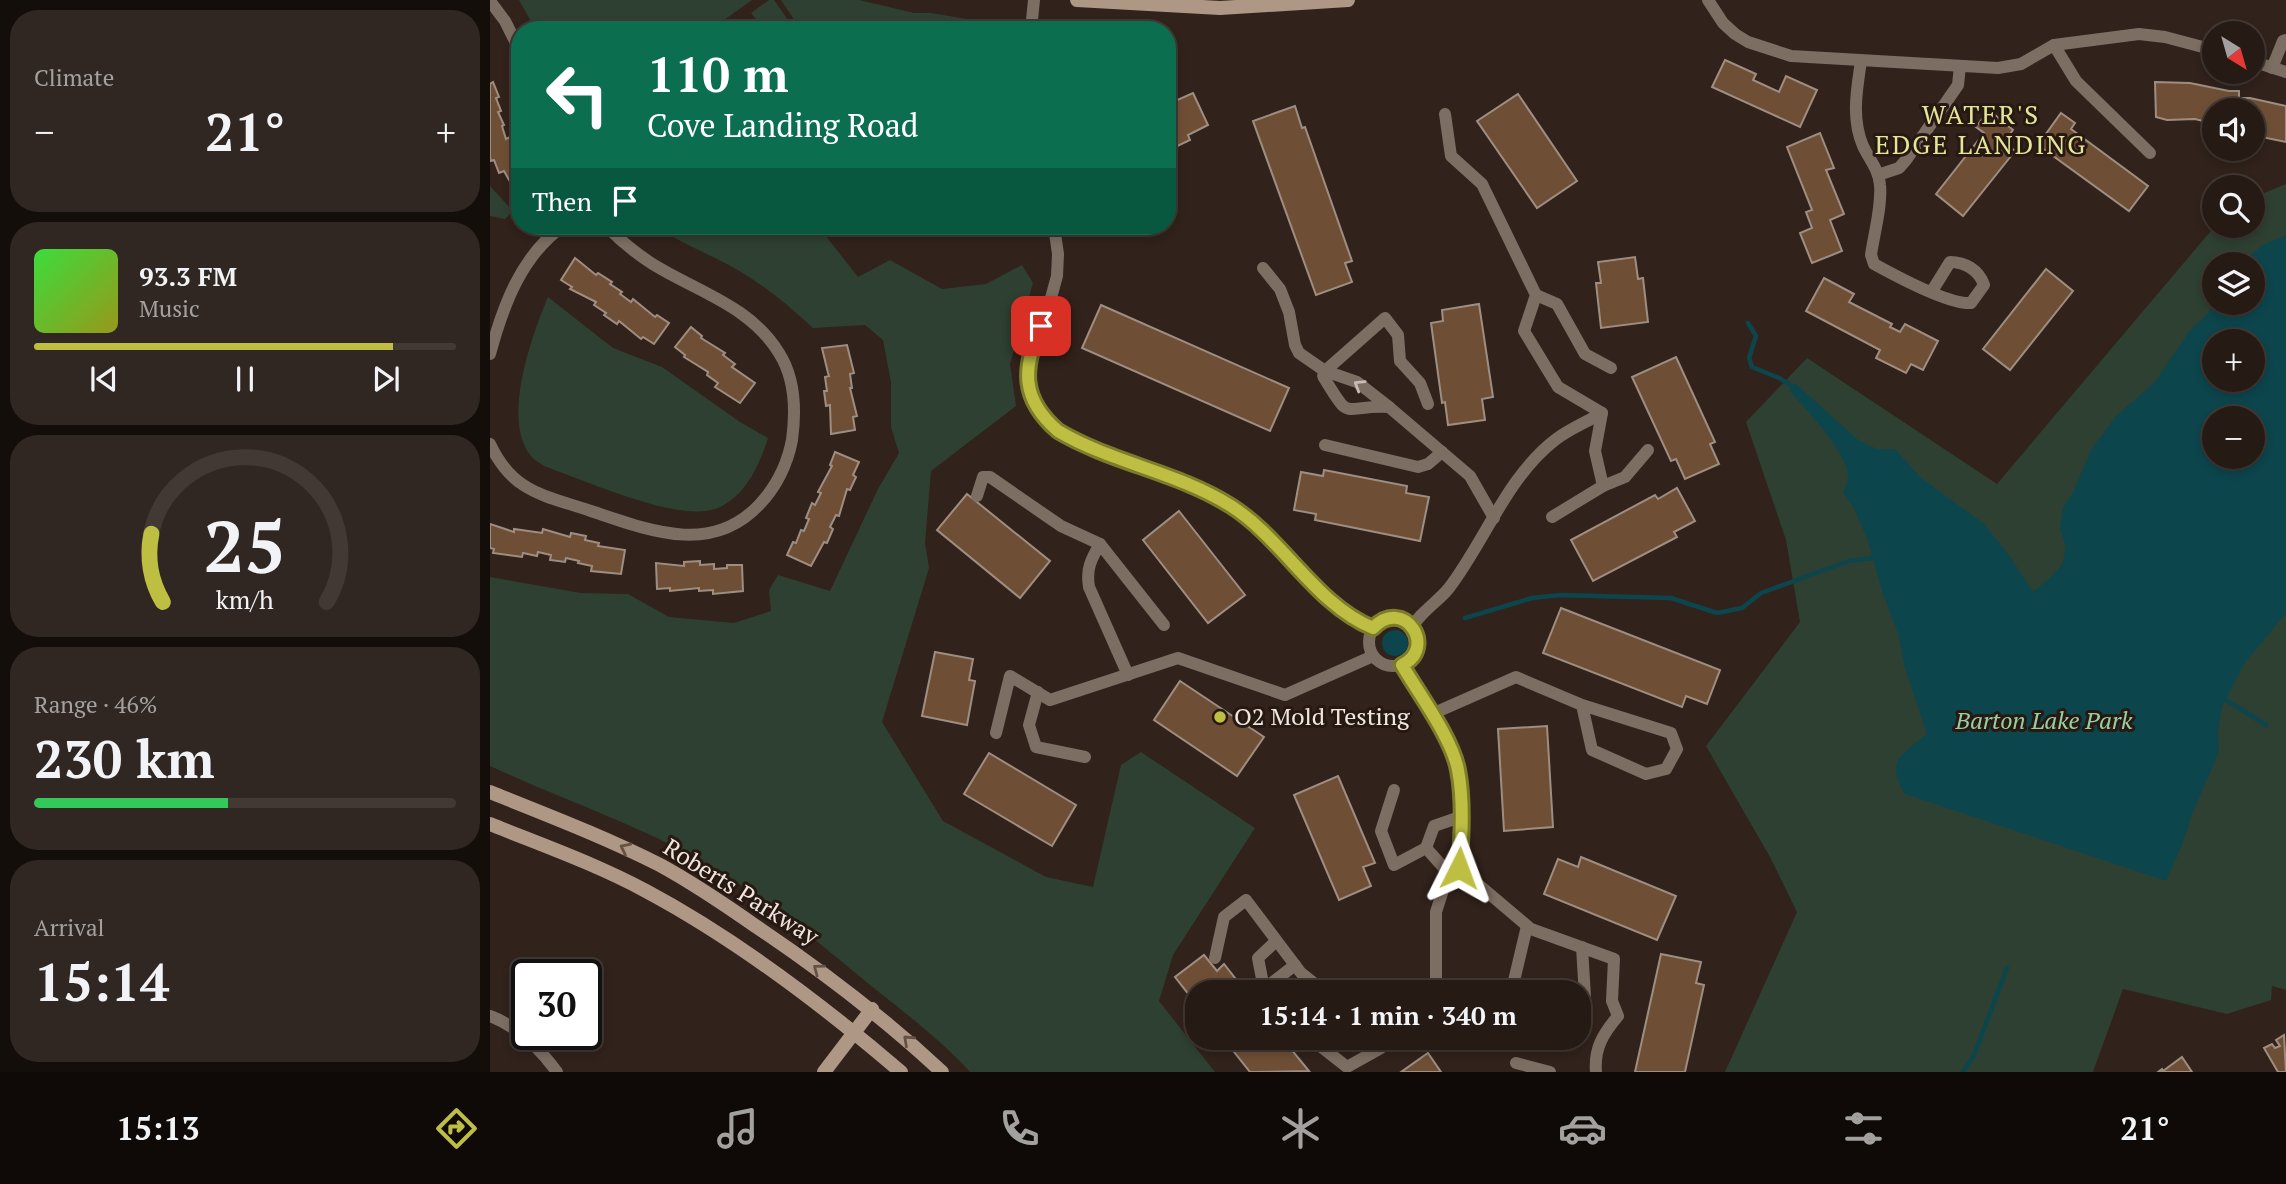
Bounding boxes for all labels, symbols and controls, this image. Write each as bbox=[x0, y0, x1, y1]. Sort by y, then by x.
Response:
north arrow bbox=[2202, 21, 2264, 84]
map controls bbox=[2202, 21, 2265, 469]
text: 110 m bbox=[647, 41, 789, 106]
icon: left bbox=[532, 49, 623, 140]
text: Climate bbox=[34, 62, 114, 93]
text: 21° bbox=[205, 97, 285, 166]
district label: WATER'S EDGE LANDING bbox=[1875, 97, 2087, 161]
button: sound bbox=[2202, 98, 2265, 161]
text: Cove Landing Road bbox=[647, 104, 919, 146]
text: − bbox=[34, 107, 54, 157]
text: + bbox=[436, 107, 456, 157]
button: search bbox=[2202, 175, 2265, 238]
icon: arrive bbox=[606, 182, 644, 220]
text: Then bbox=[532, 184, 592, 218]
button: layers bbox=[2202, 252, 2265, 315]
text: 93.3 FM bbox=[139, 259, 237, 293]
text: Music bbox=[139, 293, 200, 324]
pin bbox=[1011, 296, 1071, 356]
icon: arrive bbox=[1022, 307, 1060, 345]
button: + bbox=[2202, 329, 2265, 392]
icon: previous bbox=[85, 360, 123, 398]
icon: pause bbox=[226, 360, 264, 398]
icon: next bbox=[367, 360, 405, 398]
one-way arrow bbox=[1354, 380, 1367, 393]
button: − bbox=[2202, 406, 2265, 469]
text: 25 bbox=[204, 496, 286, 593]
text: km/h bbox=[216, 583, 274, 616]
text: Range · 46% bbox=[34, 689, 157, 720]
place label: O2 Mold Testing bbox=[1234, 700, 1410, 732]
park label: Barton Lake Park bbox=[1954, 704, 2133, 736]
marker: O2 Mold Testing bbox=[1212, 709, 1228, 725]
text: 230 km bbox=[34, 724, 215, 793]
street label: Roberts Parkway bbox=[658, 831, 826, 952]
position arrow bbox=[1422, 831, 1496, 905]
one-way arrow bbox=[620, 843, 632, 857]
text: Arrival bbox=[34, 912, 105, 943]
text: 15:14 bbox=[34, 947, 169, 1016]
speed limit sign: 30 bbox=[511, 959, 602, 1050]
one-way arrow bbox=[813, 964, 825, 977]
text: 15:14 · 1 min · 340 m bbox=[1259, 998, 1517, 1032]
one-way arrow bbox=[903, 1036, 916, 1048]
icon: directions bbox=[432, 1104, 481, 1153]
icon: music bbox=[713, 1104, 762, 1153]
icon: phone bbox=[995, 1104, 1044, 1153]
icon: climate bbox=[1276, 1104, 1325, 1153]
icon: car bbox=[1558, 1104, 1607, 1153]
icon: filters bbox=[1839, 1104, 1888, 1153]
text: 15:13 bbox=[116, 1107, 200, 1149]
text: 21° bbox=[2120, 1107, 2170, 1149]

